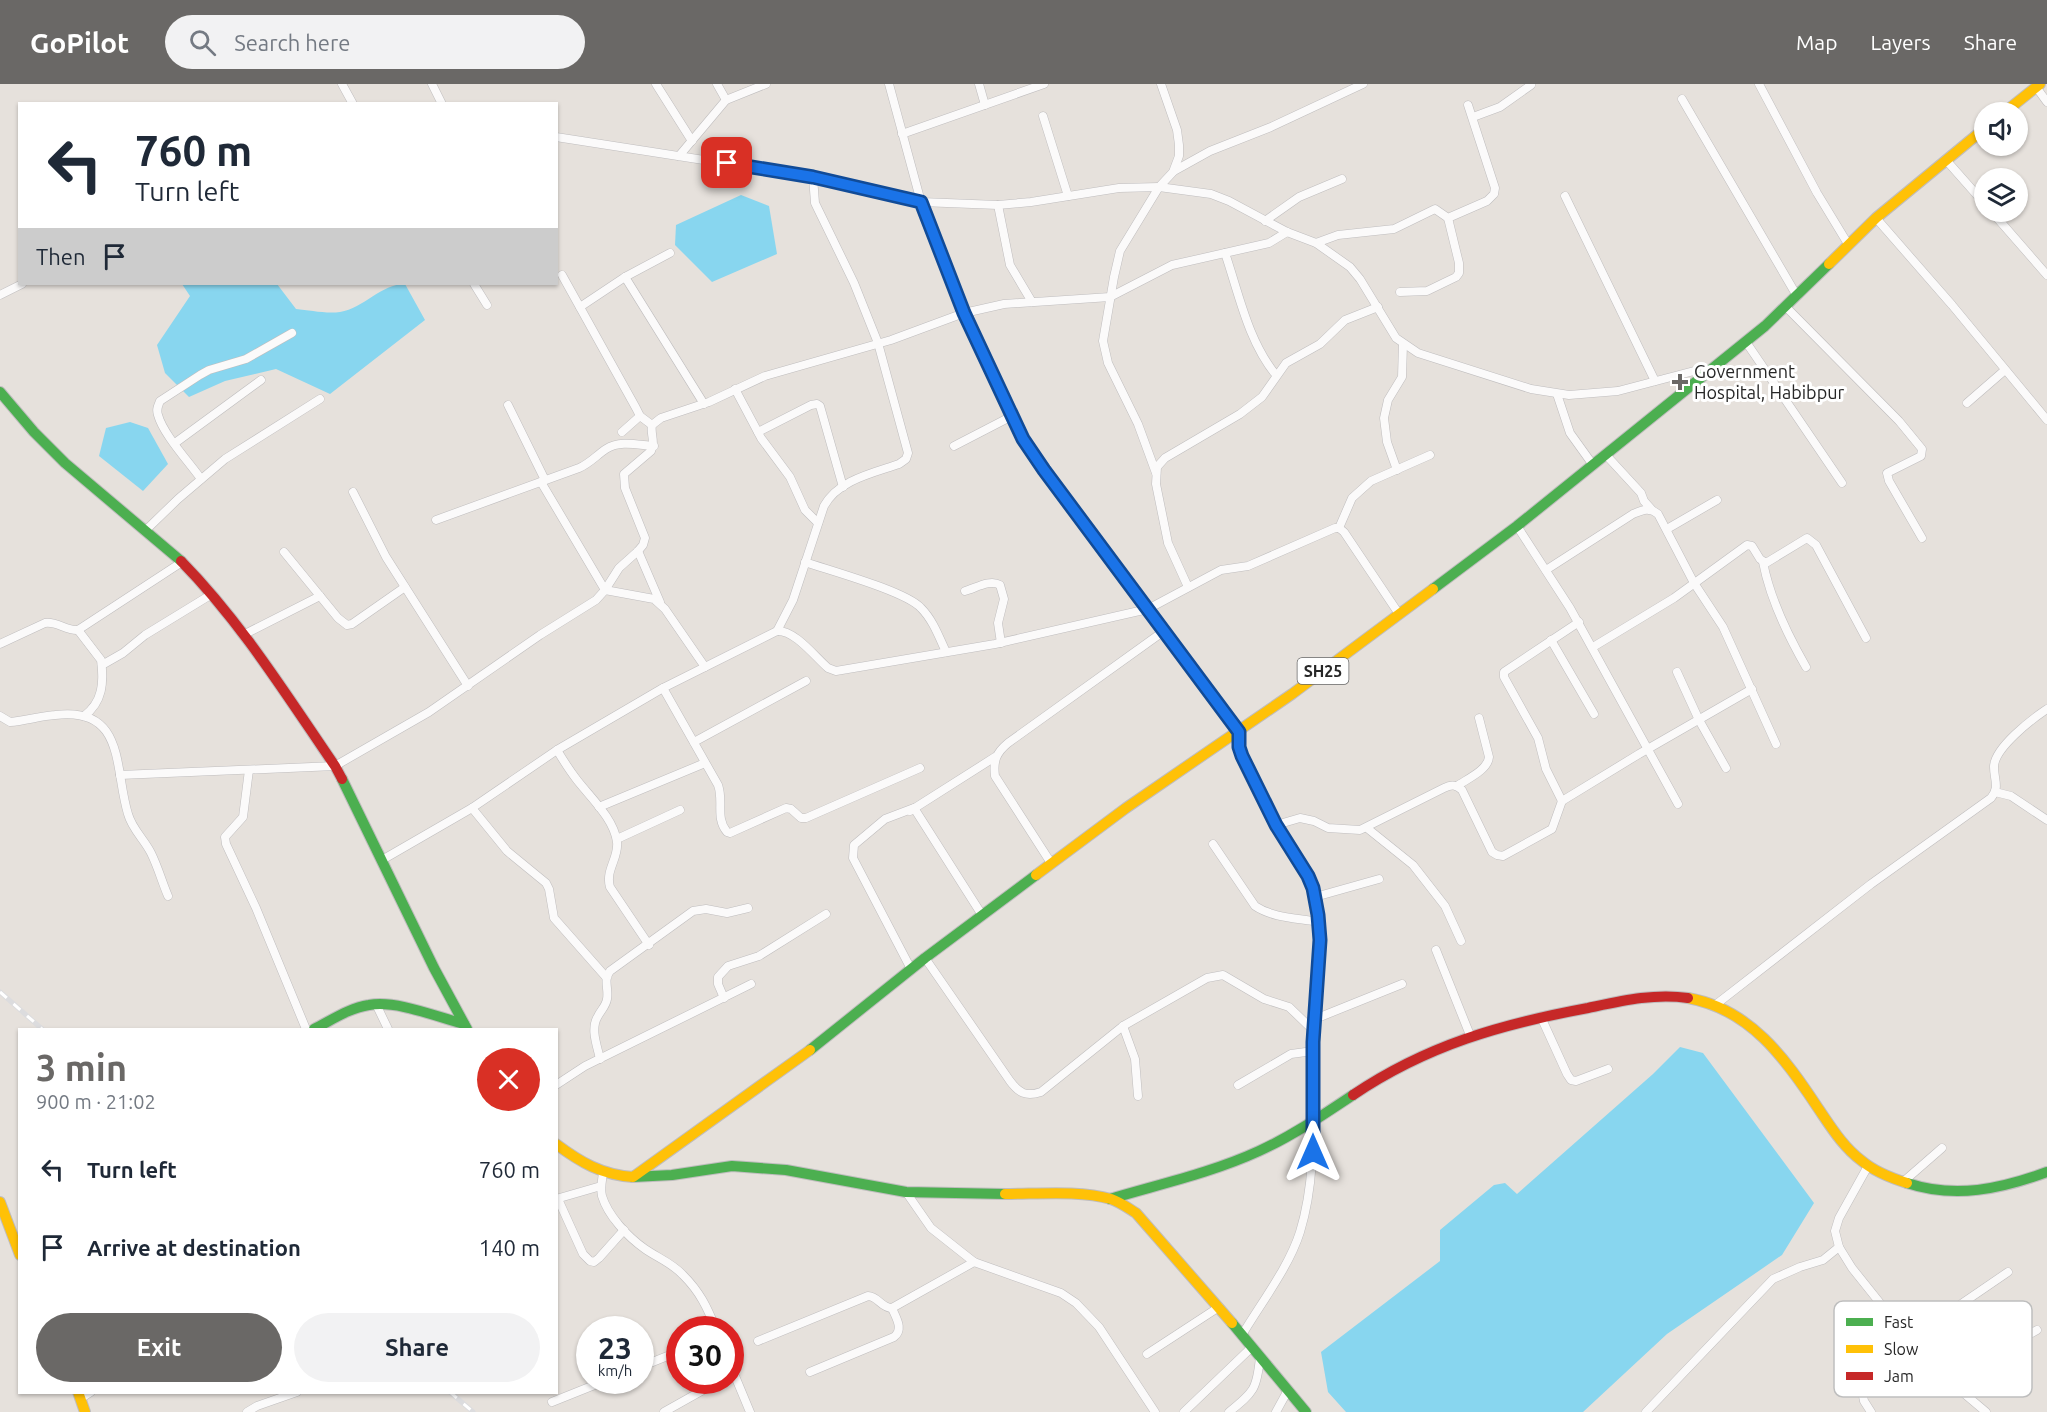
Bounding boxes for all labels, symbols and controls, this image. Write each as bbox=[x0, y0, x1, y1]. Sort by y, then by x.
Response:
search box bbox=[165, 15, 585, 69]
icon: search bbox=[186, 26, 219, 59]
text: GoPilot bbox=[30, 27, 129, 58]
text: Search here bbox=[234, 30, 350, 55]
text: Map bbox=[1796, 30, 1837, 54]
text: Layers bbox=[1870, 30, 1931, 54]
text: Share bbox=[1964, 30, 2017, 54]
map controls bbox=[1974, 102, 2028, 222]
button: sound bbox=[1974, 102, 2028, 156]
icon: left bbox=[36, 126, 114, 204]
text: 760 m bbox=[135, 127, 252, 174]
pin bbox=[701, 137, 752, 188]
icon: arrive bbox=[710, 146, 743, 179]
button: layers bbox=[1974, 168, 2028, 222]
text: Turn left bbox=[135, 176, 239, 206]
icon: arrive bbox=[98, 240, 131, 273]
text: Then bbox=[36, 244, 86, 269]
place label: Government Hospital, Habibpur bbox=[1694, 361, 1844, 402]
marker: Government Hospital, Habibpur bbox=[1671, 373, 1689, 391]
road number: SH25 bbox=[1298, 658, 1348, 684]
text: 3 min bbox=[36, 1047, 127, 1088]
button: close bbox=[477, 1048, 540, 1111]
text: 900 m · 21:02 bbox=[36, 1090, 156, 1113]
position arrow bbox=[1281, 1120, 1345, 1184]
icon: left bbox=[36, 1153, 69, 1186]
text: Turn left bbox=[87, 1157, 177, 1182]
text: 760 m bbox=[479, 1157, 540, 1182]
icon: arrive bbox=[36, 1231, 69, 1264]
text: Arrive at destination bbox=[87, 1235, 301, 1260]
text: 140 m bbox=[479, 1235, 540, 1260]
legend bbox=[1834, 1301, 2032, 1397]
button: Exit bbox=[36, 1313, 282, 1382]
button: Share bbox=[294, 1313, 540, 1382]
text: Fast bbox=[1884, 1313, 1914, 1331]
speed limit sign: 30 bbox=[666, 1316, 744, 1394]
text: 23 bbox=[598, 1331, 632, 1365]
text: Slow bbox=[1884, 1340, 1919, 1358]
text: km/h bbox=[598, 1362, 632, 1379]
text: Jam bbox=[1884, 1367, 1914, 1385]

